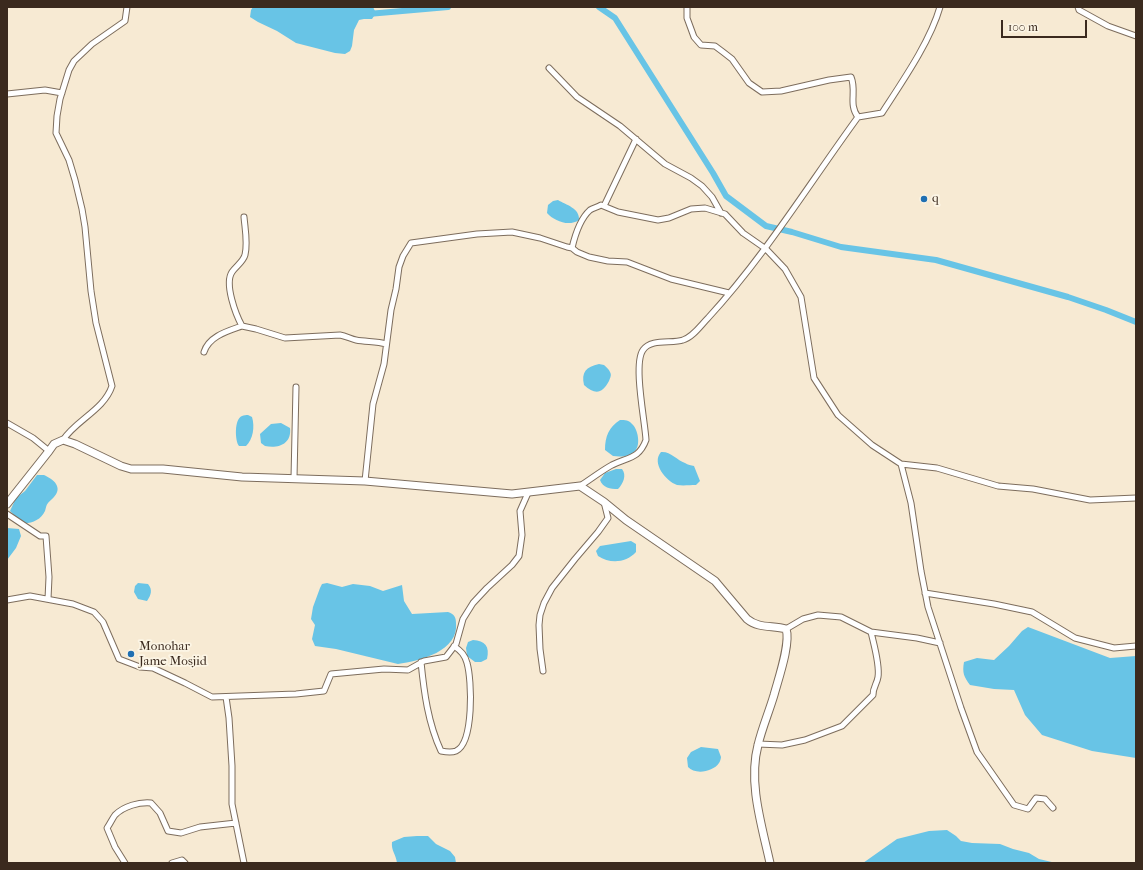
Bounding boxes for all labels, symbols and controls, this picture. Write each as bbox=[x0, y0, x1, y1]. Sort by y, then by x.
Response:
scale bar bbox=[1003, 12, 1089, 38]
text: 100 m bbox=[1008, 20, 1038, 34]
place label: q bbox=[932, 191, 939, 207]
marker: q bbox=[919, 194, 929, 204]
place label: Monohar Jame Mosjid bbox=[139, 639, 207, 670]
marker: Monohar Jame Mosjid bbox=[126, 649, 136, 659]

